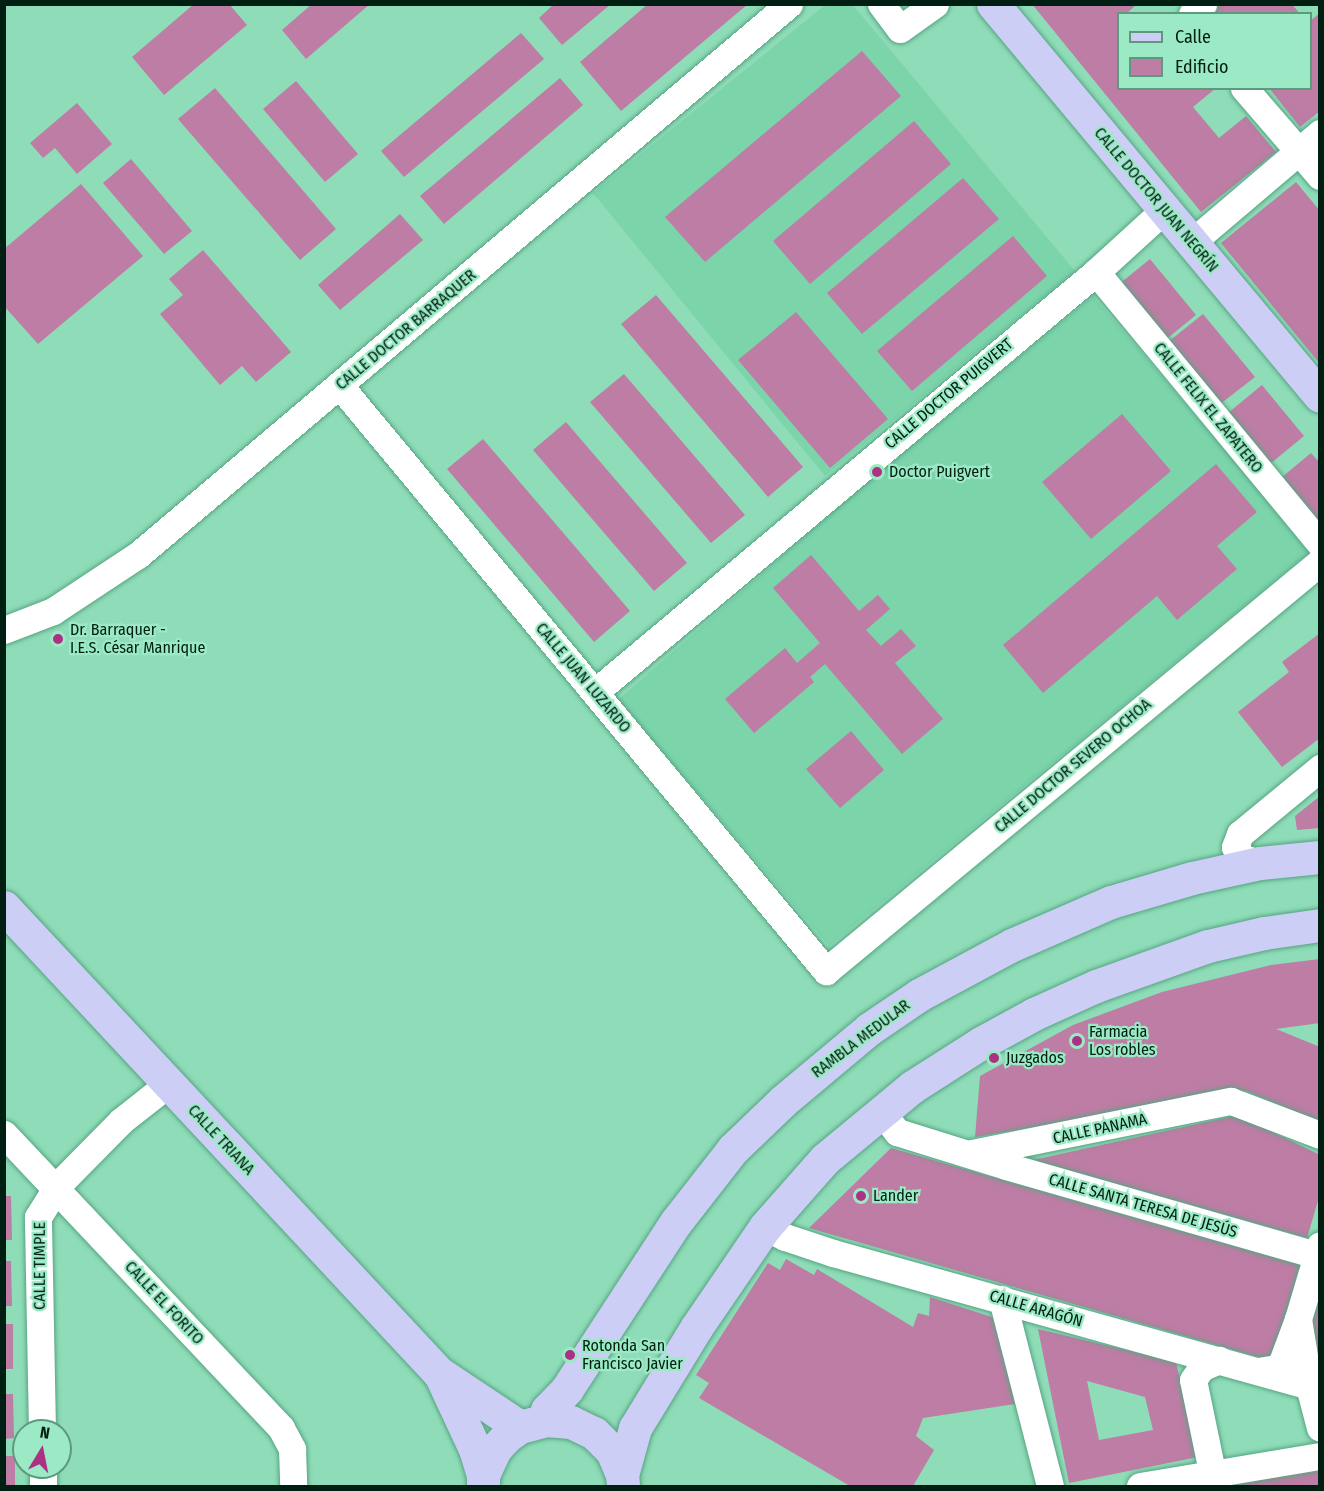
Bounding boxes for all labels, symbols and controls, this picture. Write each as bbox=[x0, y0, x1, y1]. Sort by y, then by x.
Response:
legend bbox=[1117, 12, 1312, 90]
text: Calle bbox=[1175, 26, 1211, 48]
text: Edificio bbox=[1175, 56, 1228, 78]
street label: CALLE DOCTOR JUAN NEGRÍN bbox=[1090, 124, 1222, 276]
street label: CALLE DOCTOR BARRAQUER bbox=[332, 266, 480, 394]
street label: CALLE DOCTOR PUIGVERT bbox=[881, 335, 1017, 453]
street label: CALLE FELIX EL ZAPATERO bbox=[1149, 339, 1267, 477]
place label: Doctor Puigvert bbox=[889, 462, 990, 482]
marker: Doctor Puigvert bbox=[870, 465, 884, 479]
street label: CALLE JUAN LUZARDO bbox=[531, 619, 635, 737]
place label: Dr. Barraquer - I.E.S. César Manrique bbox=[70, 620, 205, 658]
marker: Dr. Barraquer - I.E.S. César Manrique bbox=[51, 632, 65, 646]
street label: CALLE DOCTOR SEVERO OCHOA bbox=[991, 695, 1155, 837]
street label: RAMBLA MEDULAR bbox=[808, 996, 914, 1082]
place label: Farmacia Los robles bbox=[1089, 1022, 1156, 1060]
marker: Farmacia Los robles bbox=[1070, 1034, 1084, 1048]
place label: Juzgados bbox=[1006, 1048, 1064, 1068]
marker: Juzgados bbox=[987, 1051, 1001, 1065]
street label: CALLE TRIANA bbox=[184, 1101, 258, 1179]
street label: CALLE PANAMA bbox=[1051, 1110, 1149, 1148]
street label: CALLE SANTA TERESA DE JESÚS bbox=[1047, 1170, 1239, 1242]
place label: Lander bbox=[873, 1186, 918, 1206]
marker: Lander bbox=[854, 1189, 868, 1203]
street label: CALLE TIMPLE bbox=[30, 1222, 50, 1310]
street label: CALLE EL FORITO bbox=[121, 1257, 207, 1349]
street label: CALLE ARAGÓN bbox=[987, 1286, 1085, 1332]
place label: Rotonda San Francisco Javier bbox=[582, 1336, 683, 1374]
marker: Rotonda San Francisco Javier bbox=[563, 1348, 577, 1362]
north arrow bbox=[12, 1419, 72, 1479]
text: N bbox=[38, 1423, 51, 1443]

